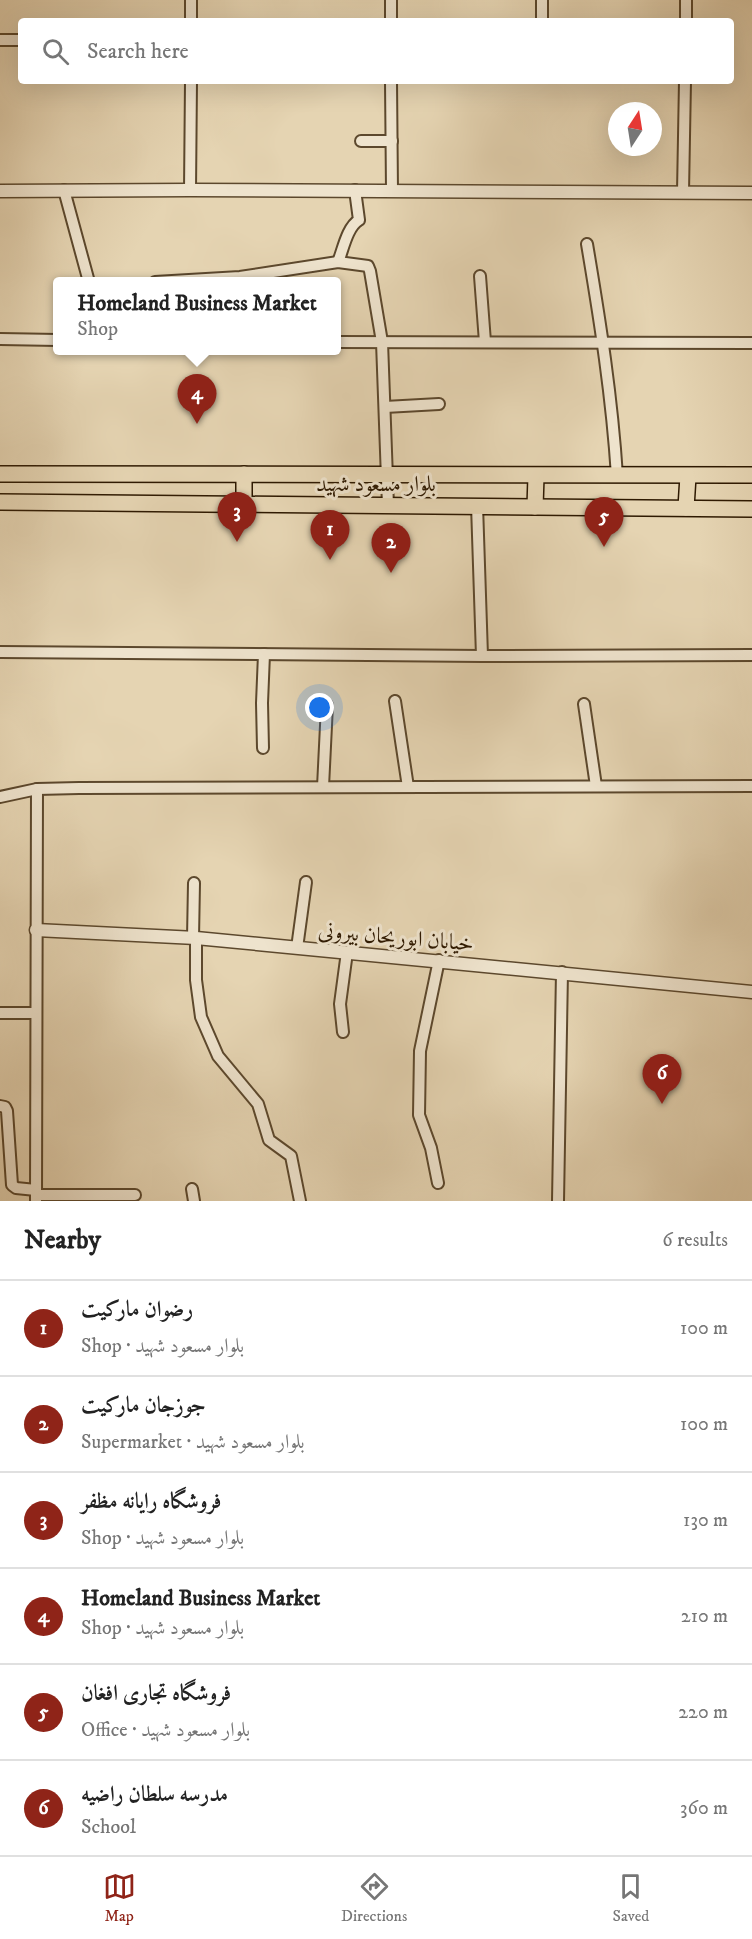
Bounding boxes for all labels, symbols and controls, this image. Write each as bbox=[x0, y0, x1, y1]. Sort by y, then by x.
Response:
search box bbox=[18, 18, 734, 84]
icon: search bbox=[39, 35, 72, 68]
text: Search here bbox=[87, 38, 189, 65]
north arrow bbox=[608, 102, 662, 156]
popup bbox=[53, 277, 341, 355]
text: Homeland Business Market bbox=[77, 290, 317, 317]
text: Shop bbox=[77, 317, 118, 342]
pin: 4 bbox=[178, 374, 216, 424]
street label: بلوار مسعود شهید bbox=[316, 471, 436, 498]
pin: 3 bbox=[218, 492, 256, 542]
pin: 5 bbox=[584, 498, 624, 547]
pin: 1 bbox=[310, 510, 350, 560]
pin: 2 bbox=[372, 524, 410, 573]
your location bbox=[305, 693, 334, 722]
street label: خیابان ابوریحان بیرونی bbox=[317, 917, 475, 958]
pin: 6 bbox=[642, 1054, 682, 1104]
text: Nearby bbox=[24, 1224, 101, 1257]
text: 6 results bbox=[662, 1228, 728, 1253]
text: رضوان مارکیت bbox=[81, 1296, 193, 1323]
text: 1 bbox=[40, 1316, 47, 1341]
text: 100 m bbox=[680, 1316, 728, 1341]
text: Shop · بلوار مسعود شهید bbox=[81, 1334, 244, 1359]
text: جوزجان مارکیت bbox=[81, 1392, 206, 1419]
text: 2 bbox=[39, 1412, 48, 1437]
text: 100 m bbox=[680, 1412, 728, 1437]
text: Supermarket · بلوار مسعود شهید bbox=[81, 1430, 305, 1455]
text: فروشگاه رایانه مظفر bbox=[81, 1488, 221, 1515]
text: 3 bbox=[40, 1508, 47, 1533]
text: 130 m bbox=[683, 1508, 728, 1533]
text: Shop · بلوار مسعود شهید bbox=[81, 1526, 244, 1551]
text: Homeland Business Market bbox=[81, 1585, 320, 1612]
text: 4 bbox=[38, 1604, 49, 1629]
text: 210 m bbox=[681, 1604, 728, 1629]
text: Shop · بلوار مسعود شهید bbox=[81, 1616, 244, 1641]
text: فروشگاه تجاری افغان bbox=[81, 1680, 231, 1707]
text: 5 bbox=[39, 1700, 48, 1725]
text: 220 m bbox=[678, 1700, 728, 1725]
text: Office · بلوار مسعود شهید bbox=[81, 1718, 250, 1743]
text: مدرسه سلطان راضیه bbox=[81, 1781, 228, 1808]
text: 6 bbox=[38, 1796, 49, 1821]
text: 360 m bbox=[680, 1796, 728, 1821]
text: School bbox=[81, 1815, 136, 1840]
tab: Map bbox=[103, 1870, 136, 1926]
tab: Directions bbox=[341, 1870, 407, 1926]
tab: Saved bbox=[613, 1870, 649, 1926]

